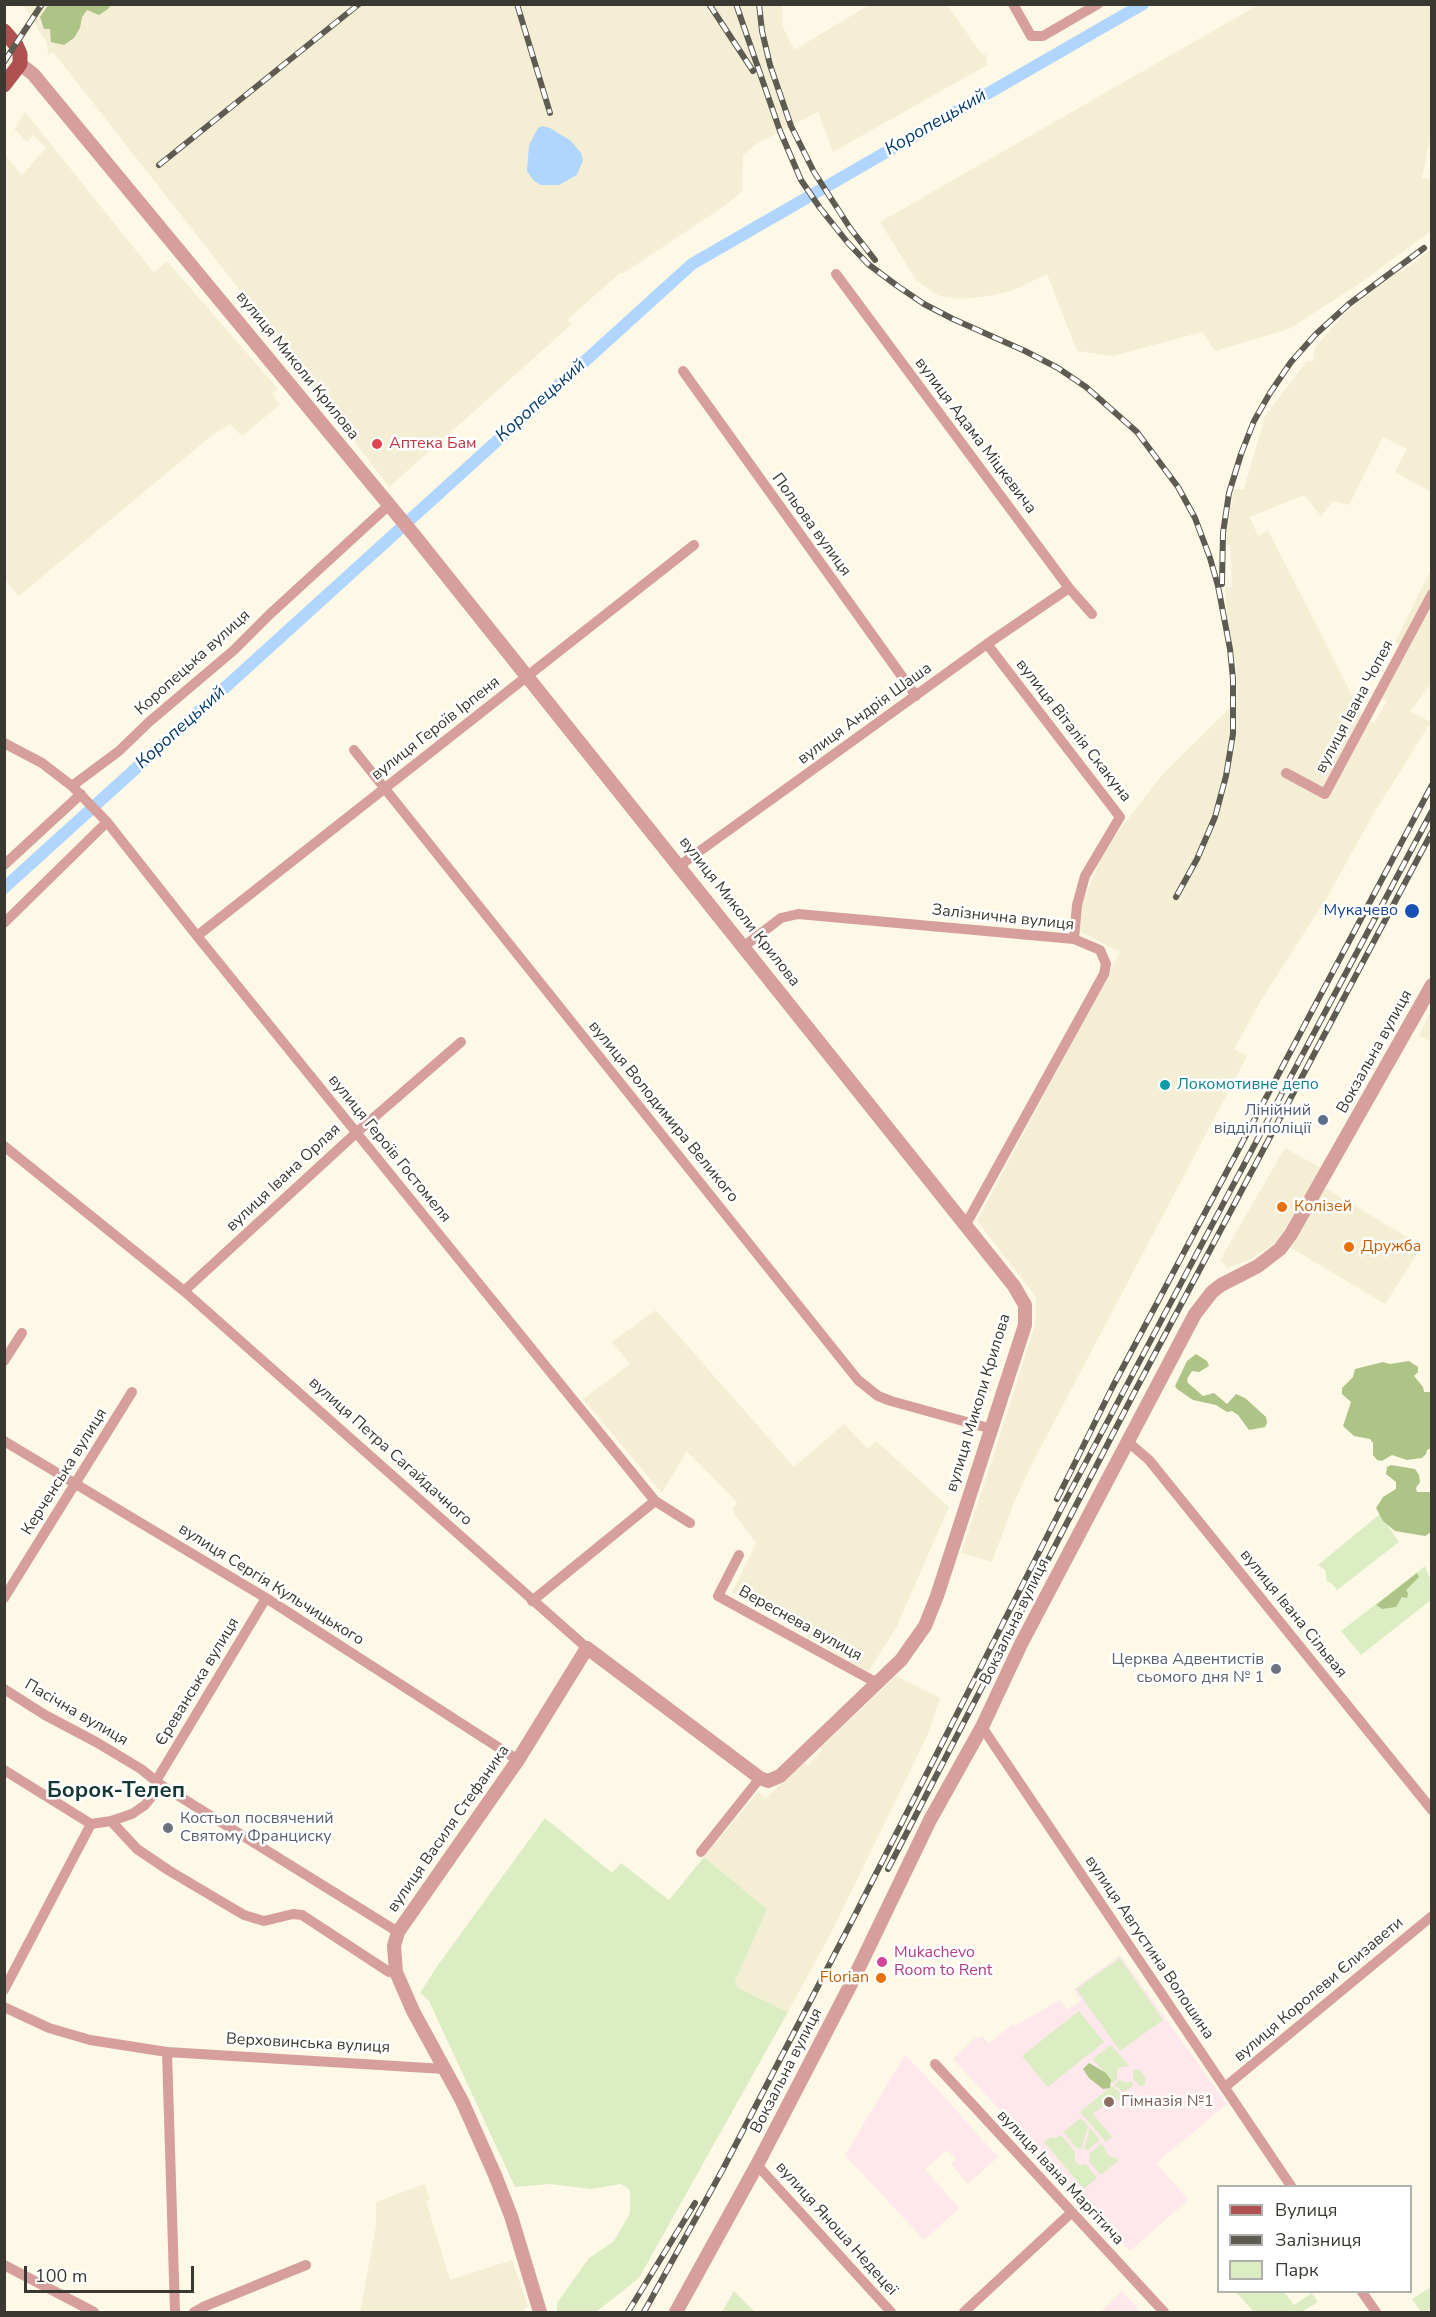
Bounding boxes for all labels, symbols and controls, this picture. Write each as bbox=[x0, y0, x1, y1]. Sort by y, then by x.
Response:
water label: Коропецький bbox=[881, 85, 991, 161]
street label: вулиця Миколи Крилова bbox=[231, 288, 363, 444]
street label: вулиця Адама Міцкевича bbox=[910, 354, 1040, 518]
water label: Коропецький bbox=[492, 355, 590, 447]
place label: Аптека Бам bbox=[389, 434, 477, 454]
marker: Аптека Бам bbox=[370, 437, 384, 451]
street label: Польова вулиця bbox=[767, 470, 855, 580]
street label: Коропецька вулиця bbox=[131, 606, 255, 720]
street label: вулиця Івана Чопея bbox=[1312, 637, 1398, 777]
street label: вулиця Віталія Скакуна bbox=[1011, 656, 1135, 806]
street label: вулиця Андрія Шаша bbox=[794, 659, 936, 769]
street label: вулиця Героїв Ірпеня bbox=[368, 673, 504, 785]
water label: Коропецький bbox=[132, 682, 230, 774]
street label: вулиця Миколи Крилова bbox=[674, 833, 804, 991]
street label: Залізнична вулиця bbox=[931, 901, 1075, 935]
place label: Мукачево bbox=[1324, 901, 1398, 921]
marker: Мукачево bbox=[1403, 902, 1421, 920]
street label: Вокзальна вулиця bbox=[1333, 987, 1417, 1117]
street label: вулиця Володимира Великого bbox=[584, 1017, 742, 1207]
street label: вулиця Героїв Гостомеля bbox=[323, 1071, 455, 1227]
place label: Локомотивне депо bbox=[1177, 1075, 1319, 1095]
marker: Локомотивне депо bbox=[1158, 1078, 1172, 1092]
place label: Лінійний відділ поліції bbox=[1214, 1101, 1311, 1139]
marker: Лінійний відділ поліції bbox=[1316, 1113, 1330, 1127]
street label: вулиця Івана Орлая bbox=[223, 1120, 345, 1236]
place label: Колізей bbox=[1294, 1197, 1352, 1217]
marker: Колізей bbox=[1275, 1200, 1289, 1214]
place label: Дружба bbox=[1361, 1237, 1421, 1257]
marker: Дружба bbox=[1342, 1240, 1356, 1254]
street label: вулиця Миколи Крилова bbox=[943, 1312, 1015, 1494]
street label: вулиця Петра Сагайдачного bbox=[304, 1374, 476, 1530]
street label: Керченська вулиця bbox=[18, 1405, 112, 1539]
street label: вулиця Сергія Кульчицького bbox=[175, 1520, 367, 1650]
street label: вулиця Івана Сільвая bbox=[1235, 1546, 1351, 1682]
street label: Вокзальна вулиця bbox=[976, 1556, 1054, 1688]
street label: Вереснева вулиця bbox=[735, 1582, 865, 1666]
street label: Єреванська вулиця bbox=[152, 1614, 244, 1750]
place label: Церква Адвентистів сьомого дня № 1 bbox=[1112, 1650, 1264, 1688]
marker: Церква Адвентистів сьомого дня № 1 bbox=[1269, 1662, 1283, 1676]
street label: Пасічна вулиця bbox=[21, 1676, 131, 1750]
street label: вулиця Василя Стефаника bbox=[384, 1742, 514, 1916]
district label: Борок-Телеп bbox=[47, 1779, 185, 1805]
place label: Костьол посвячений Святому Франциску bbox=[180, 1809, 334, 1847]
marker: Костьол посвячений Святому Франциску bbox=[161, 1821, 175, 1835]
street label: вулиця Августина Волошина bbox=[1080, 1853, 1218, 2043]
street label: вулиця Королеви Єлизавети bbox=[1231, 1914, 1407, 2066]
place label: Mukachevo Room to Rent bbox=[894, 1943, 992, 1981]
marker: Mukachevo Room to Rent bbox=[875, 1955, 889, 1969]
place label: Florian bbox=[820, 1968, 869, 1988]
marker: Florian bbox=[874, 1971, 888, 1985]
street label: Вокзальна вулиця bbox=[747, 2005, 827, 2137]
street label: Верховинська вулиця bbox=[225, 2030, 391, 2058]
place label: Гімназія №1 bbox=[1121, 2092, 1214, 2112]
marker: Гімназія №1 bbox=[1102, 2095, 1116, 2109]
street label: вулиця Івана Маргітича bbox=[992, 2107, 1128, 2249]
street label: вулиця Яноша Недецеї bbox=[771, 2158, 901, 2300]
legend bbox=[1217, 2185, 1412, 2293]
text: Вулиця bbox=[1275, 2198, 1337, 2222]
text: Залізниця bbox=[1275, 2228, 1361, 2252]
scale bar bbox=[27, 2254, 196, 2292]
text: Парк bbox=[1275, 2258, 1318, 2282]
text: 100 m bbox=[35, 2264, 87, 2288]

